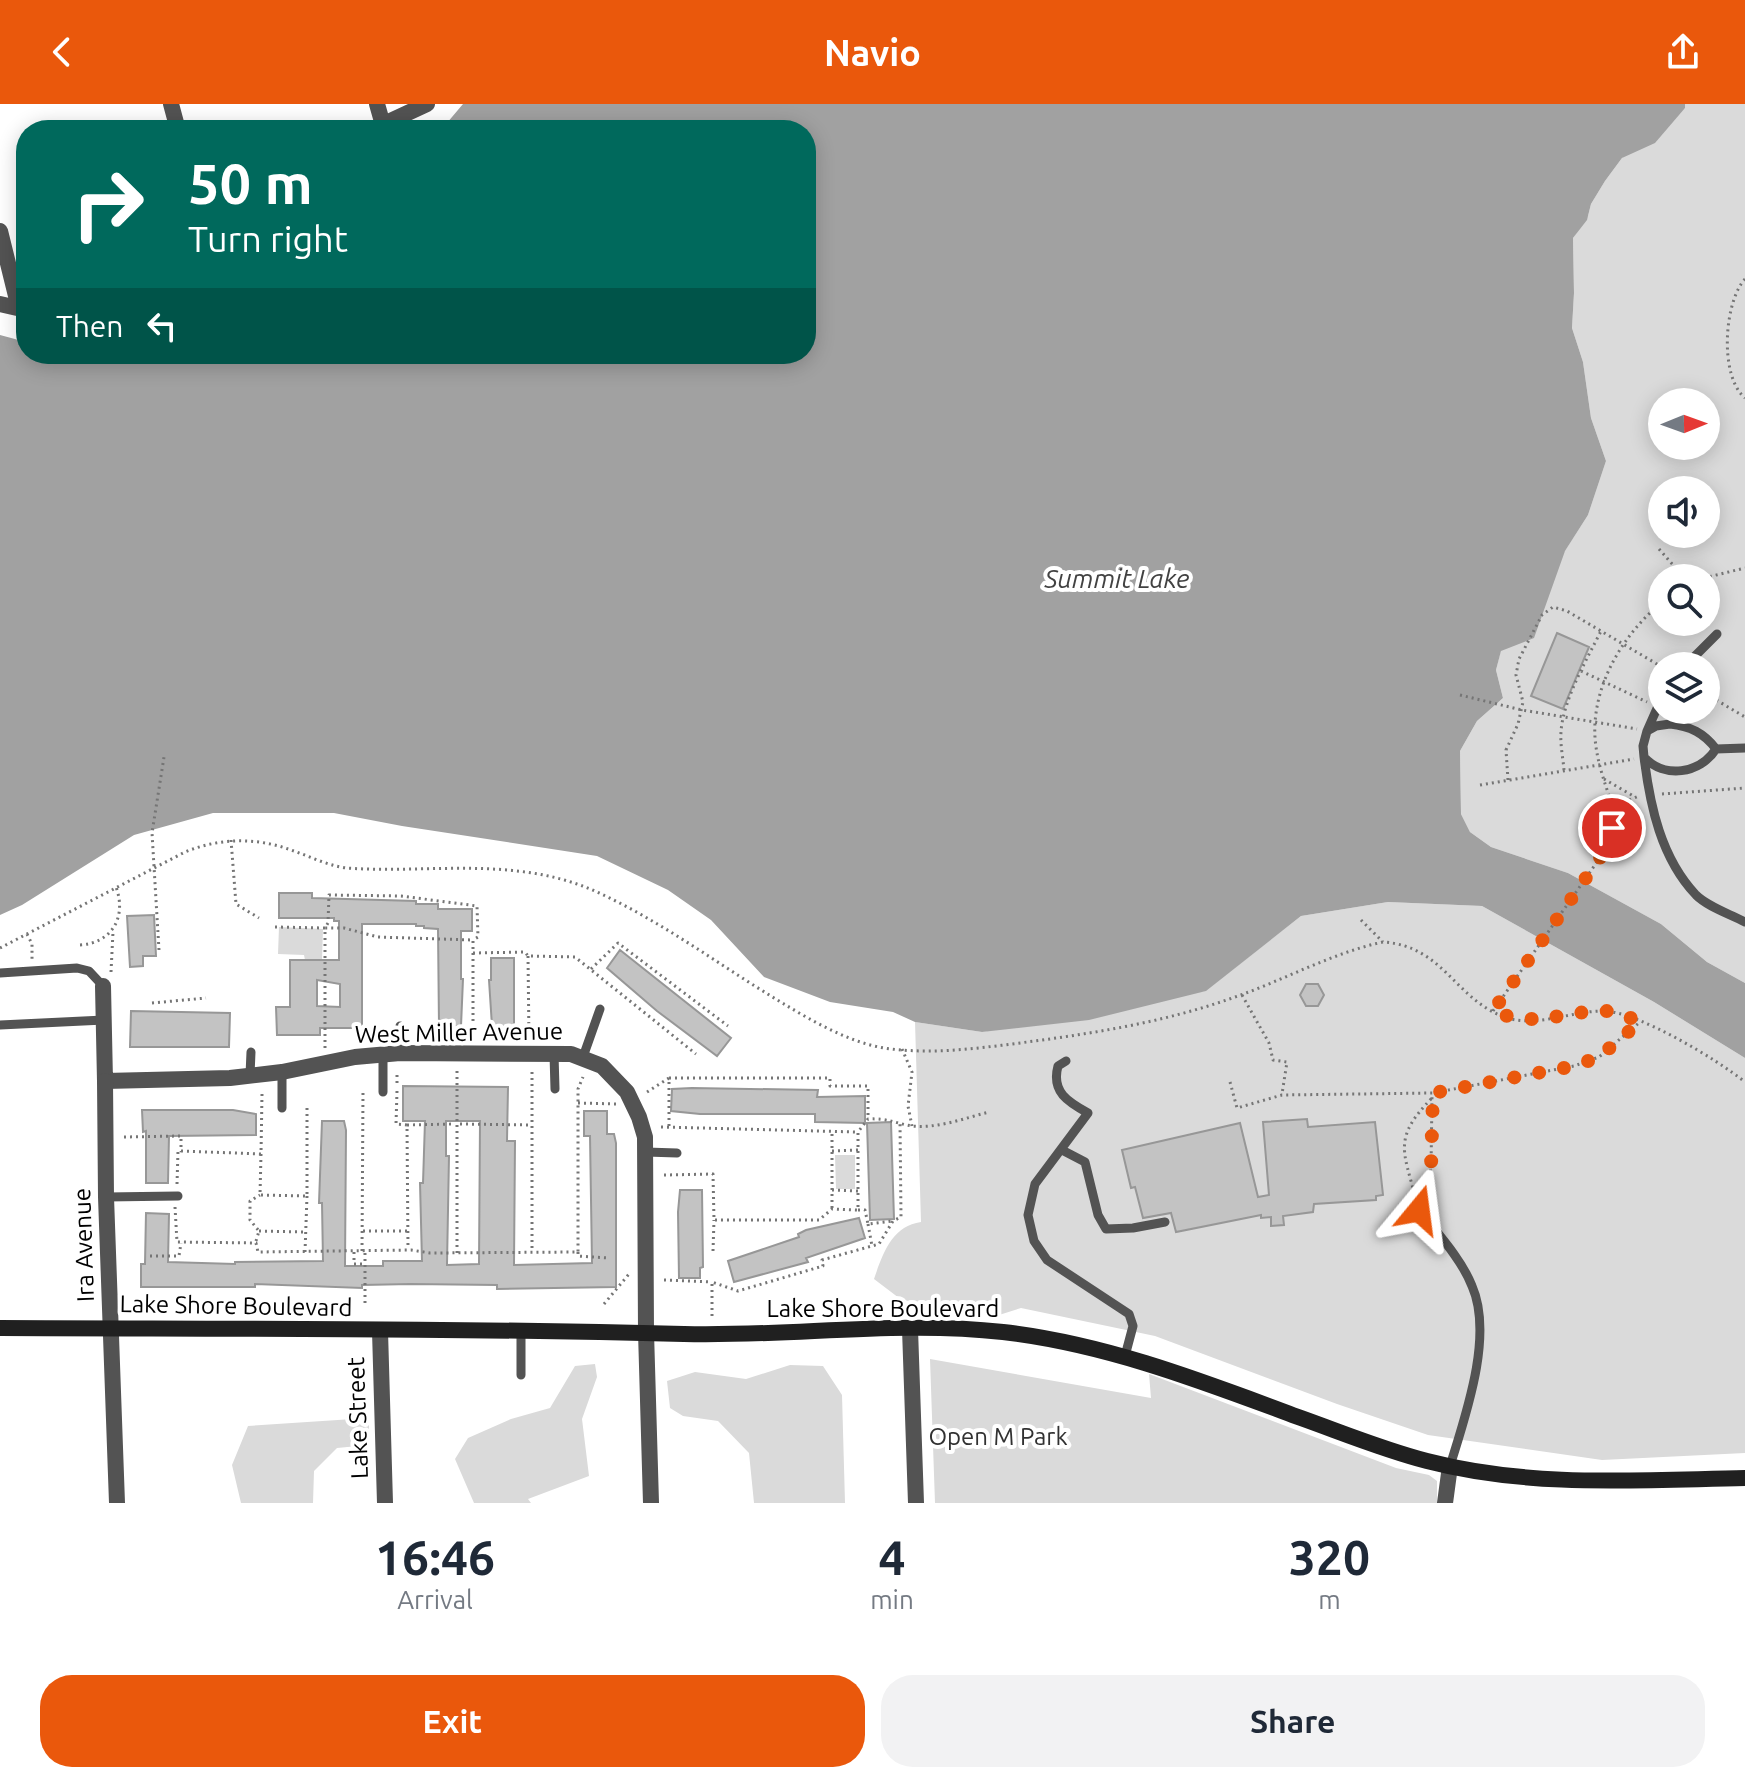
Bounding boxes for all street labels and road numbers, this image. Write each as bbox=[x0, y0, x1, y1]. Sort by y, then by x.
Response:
street label: West Miller Avenue bbox=[355, 1017, 563, 1048]
street label: Ira Avenue bbox=[68, 1188, 99, 1302]
street label: Lake Shore Boulevard bbox=[119, 1290, 353, 1321]
street label: Lake Shore Boulevard bbox=[767, 1295, 999, 1322]
street label: Lake Street bbox=[342, 1356, 373, 1479]

